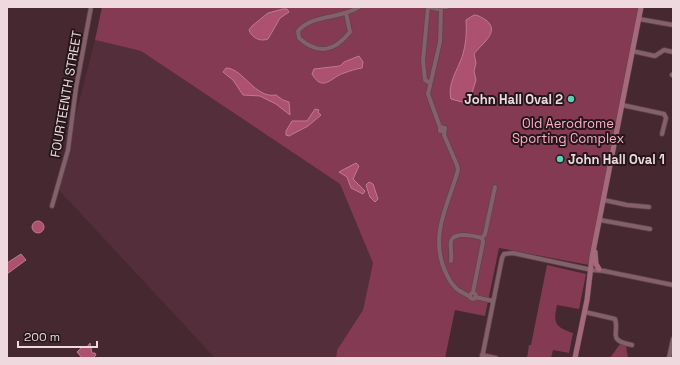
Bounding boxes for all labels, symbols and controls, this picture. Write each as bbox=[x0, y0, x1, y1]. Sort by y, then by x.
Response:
street label: FOURTEENTH STREET bbox=[46, 29, 86, 159]
place label: John Hall Oval 2 bbox=[464, 91, 563, 108]
marker: John Hall Oval 2 bbox=[566, 94, 576, 104]
park label: Old Aerodrome Sporting Complex bbox=[512, 115, 624, 147]
place label: John Hall Oval 1 bbox=[568, 151, 665, 168]
marker: John Hall Oval 1 bbox=[555, 154, 565, 164]
scale bar bbox=[18, 323, 97, 349]
text: 200 m bbox=[24, 329, 60, 345]

